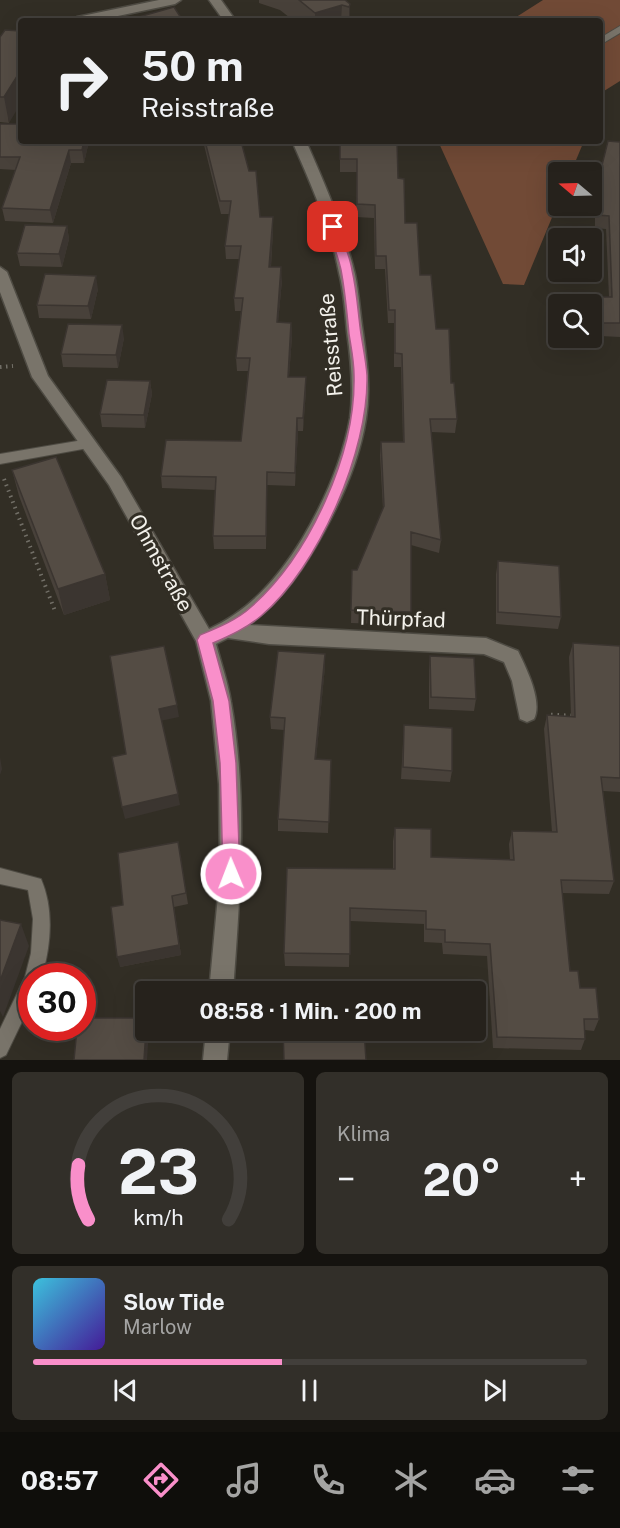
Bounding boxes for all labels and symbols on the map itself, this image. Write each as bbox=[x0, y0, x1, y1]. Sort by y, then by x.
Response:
north arrow bbox=[548, 162, 602, 216]
pin bbox=[307, 201, 358, 252]
street label: Reisstraße bbox=[314, 292, 347, 398]
street label: Ohmstraße bbox=[124, 510, 198, 616]
street label: Thürpfad bbox=[356, 604, 446, 633]
position arrow bbox=[199, 842, 263, 906]
speed limit sign: 30 bbox=[18, 963, 96, 1041]

